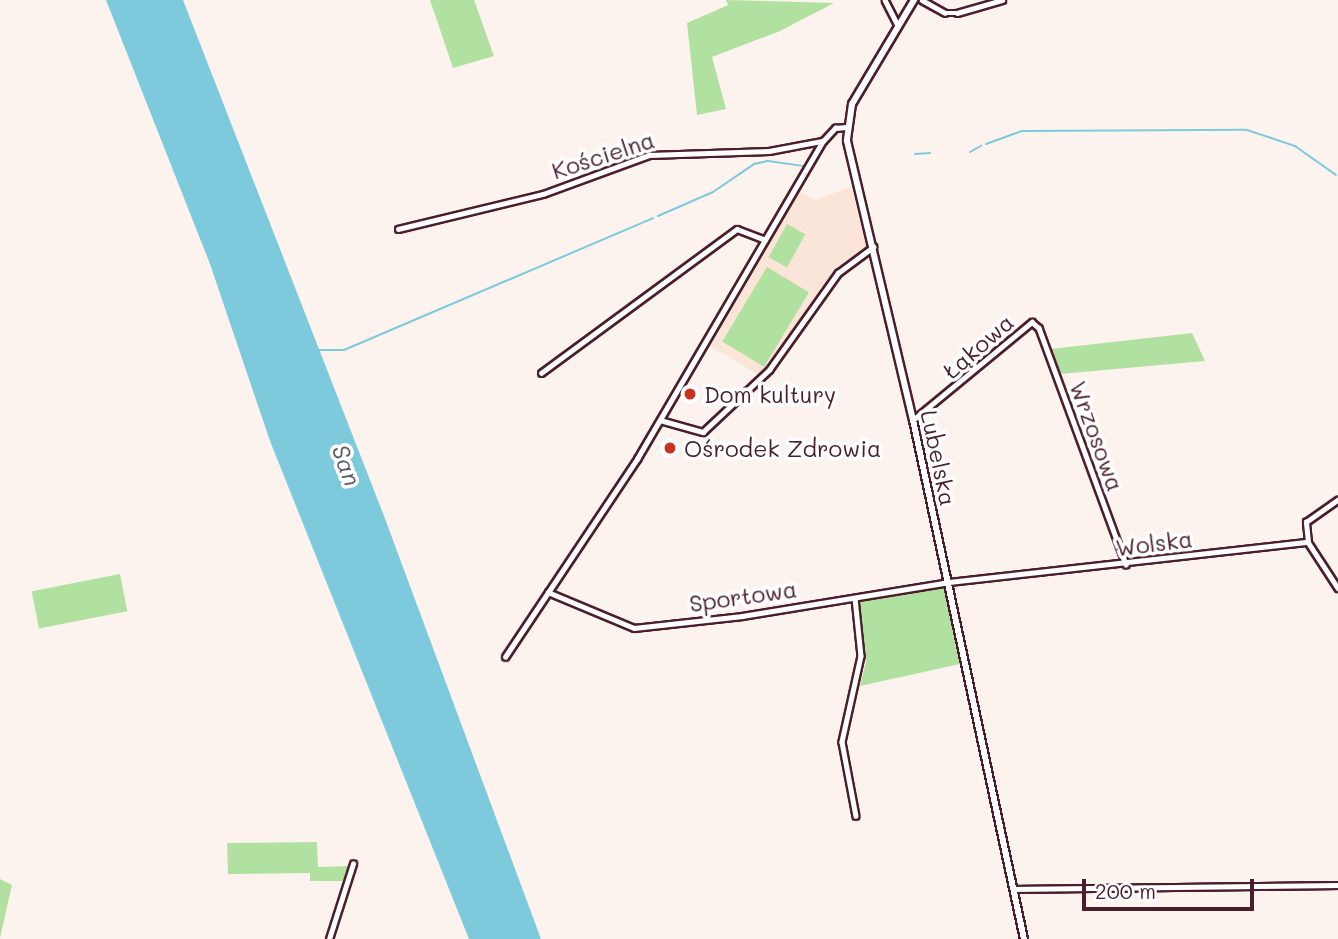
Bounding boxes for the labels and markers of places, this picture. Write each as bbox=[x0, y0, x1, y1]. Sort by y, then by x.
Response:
place label: Dom kultury bbox=[704, 380, 836, 408]
marker: Dom kultury bbox=[682, 386, 698, 402]
place label: Ośrodek Zdrowia bbox=[684, 434, 881, 462]
marker: Ośrodek Zdrowia bbox=[662, 440, 678, 456]

